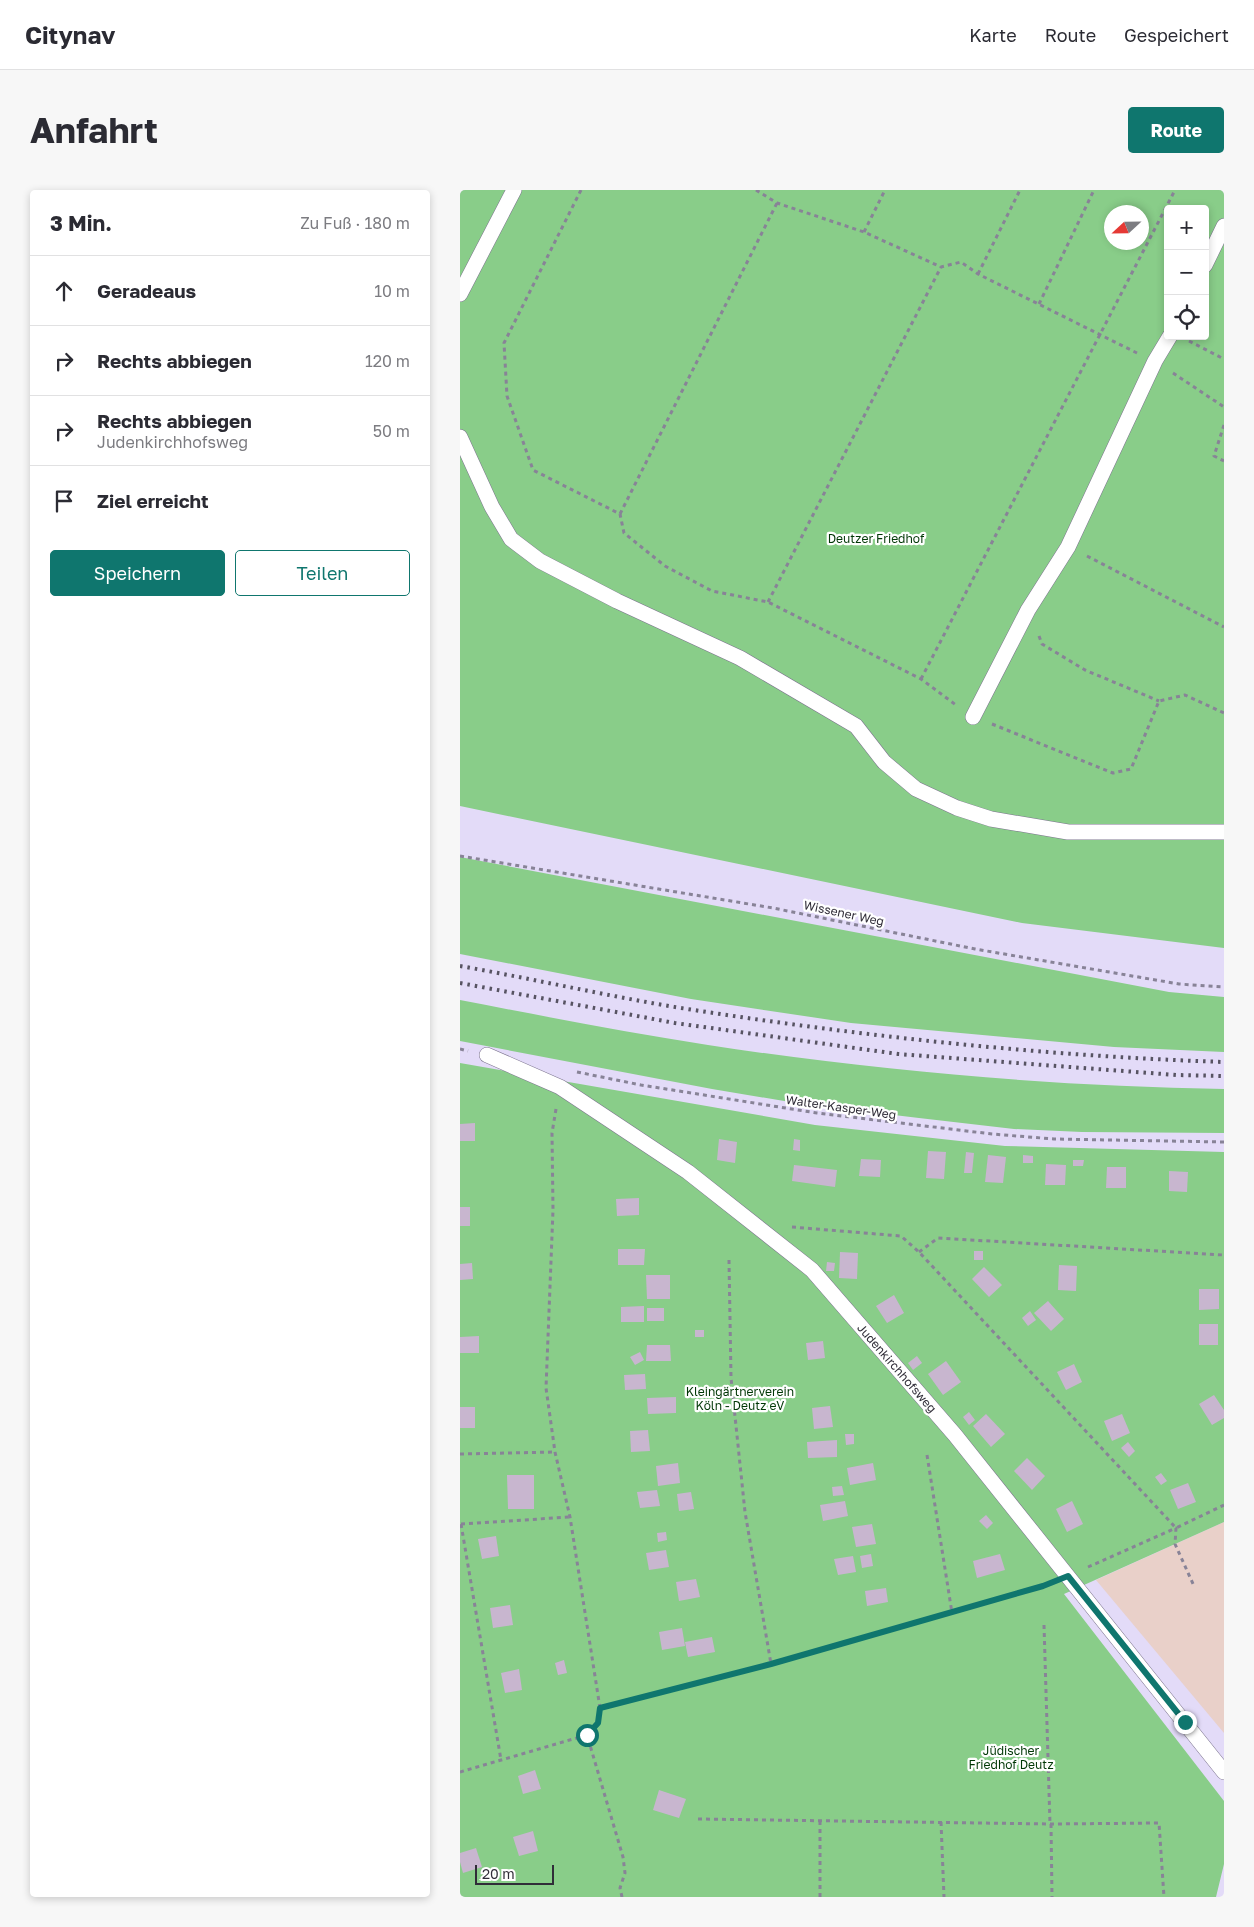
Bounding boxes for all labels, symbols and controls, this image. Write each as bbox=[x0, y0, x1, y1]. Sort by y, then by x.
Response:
text: Citynav bbox=[25, 20, 115, 49]
text: Karte bbox=[969, 24, 1017, 46]
text: Route bbox=[1045, 24, 1096, 46]
text: Gespeichert bbox=[1124, 24, 1229, 46]
button: Route bbox=[1128, 107, 1224, 153]
text: Anfahrt bbox=[30, 109, 158, 151]
north arrow bbox=[1104, 205, 1149, 250]
map controls bbox=[1164, 205, 1209, 340]
button: + bbox=[1164, 205, 1209, 250]
text: 3 Min. bbox=[50, 210, 112, 236]
text: Zu Fuß · 180 m bbox=[300, 213, 410, 233]
button: − bbox=[1164, 250, 1209, 295]
icon: ahead bbox=[50, 277, 78, 305]
text: Geradeaus bbox=[97, 279, 196, 302]
text: 10 m bbox=[374, 281, 410, 301]
button: locate bbox=[1164, 295, 1209, 340]
icon: right bbox=[50, 347, 78, 375]
text: Rechts abbiegen bbox=[97, 349, 252, 372]
text: 120 m bbox=[365, 351, 410, 371]
text: Rechts abbiegen bbox=[97, 409, 252, 432]
icon: right bbox=[50, 417, 78, 445]
text: 50 m bbox=[373, 421, 410, 441]
text: Judenkirchhofsweg bbox=[97, 432, 248, 452]
icon: arrive bbox=[50, 487, 78, 515]
text: Ziel erreicht bbox=[97, 489, 209, 512]
park label: Deutzer Friedhof bbox=[828, 531, 925, 546]
button: Speichern bbox=[50, 550, 225, 596]
button: Teilen bbox=[235, 550, 410, 596]
street label: Wissener Weg bbox=[802, 897, 886, 929]
street label: Walter-Kasper-Weg bbox=[785, 1092, 897, 1122]
street label: Judenkirchhofsweg bbox=[854, 1320, 940, 1416]
park label: Kleingärtnerverein Köln - Deutz eV bbox=[686, 1384, 794, 1413]
route end bbox=[1174, 1711, 1197, 1734]
route start bbox=[576, 1724, 599, 1747]
park label: Jüdischer Friedhof Deutz bbox=[969, 1743, 1054, 1772]
scale bar bbox=[475, 1862, 554, 1885]
text: 20 m bbox=[482, 1865, 515, 1882]

